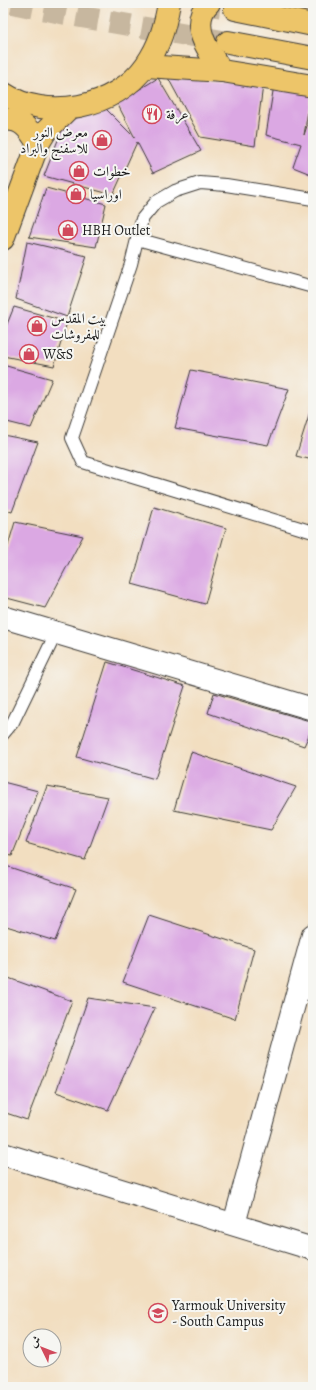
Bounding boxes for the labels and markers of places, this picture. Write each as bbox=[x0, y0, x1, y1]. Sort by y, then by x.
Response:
restaurant icon: عرفة bbox=[141, 103, 163, 125]
place label: عرفة bbox=[166, 105, 189, 124]
place label: معرض النور للاسفنج والبراد bbox=[20, 123, 88, 161]
shop icon: معرض النور للاسفنج والبراد bbox=[91, 129, 113, 151]
shop icon: خطوات bbox=[68, 160, 90, 182]
place label: خطوات bbox=[93, 162, 131, 181]
shop icon: اوراسيا bbox=[65, 183, 87, 205]
place label: اوراسيا bbox=[90, 185, 122, 204]
shop icon: HBH Outlet bbox=[57, 219, 79, 241]
place label: HBH Outlet bbox=[82, 221, 151, 240]
place label: بيت المقدس للمفروشات bbox=[51, 309, 107, 344]
shop icon: بيت المقدس للمفروشات bbox=[26, 315, 48, 337]
shop icon: W&S bbox=[18, 343, 40, 365]
place label: W&S bbox=[42, 345, 73, 364]
place label: Yarmouk University - South Campus bbox=[171, 1296, 286, 1331]
school or university icon: Yarmouk University - South Campus bbox=[147, 1302, 169, 1324]

